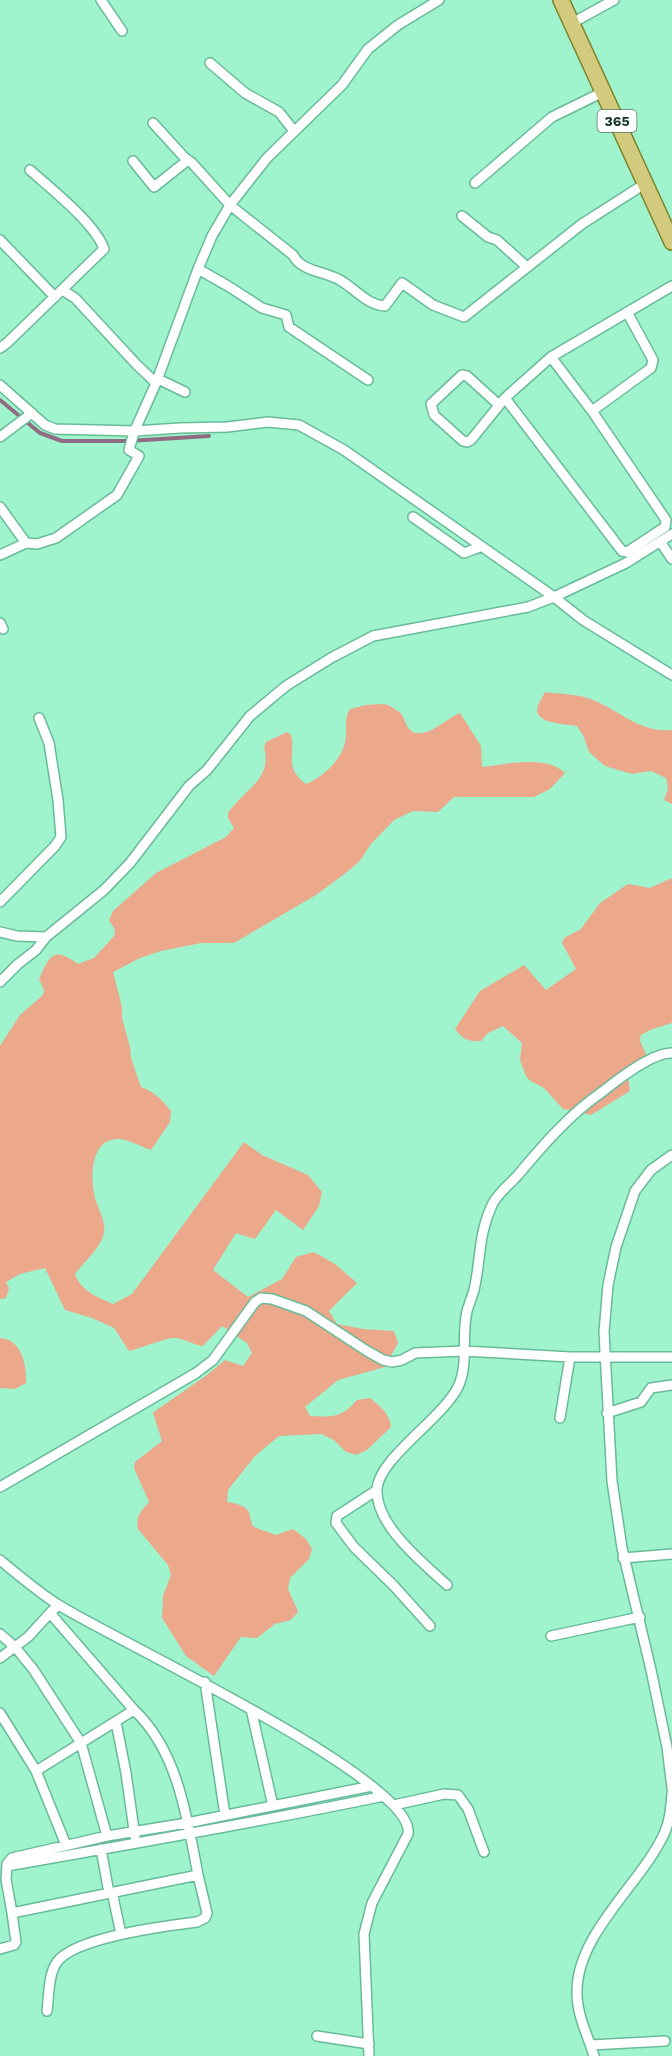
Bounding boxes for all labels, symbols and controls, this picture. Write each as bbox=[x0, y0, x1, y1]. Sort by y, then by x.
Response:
road number: 365 bbox=[598, 110, 636, 132]

